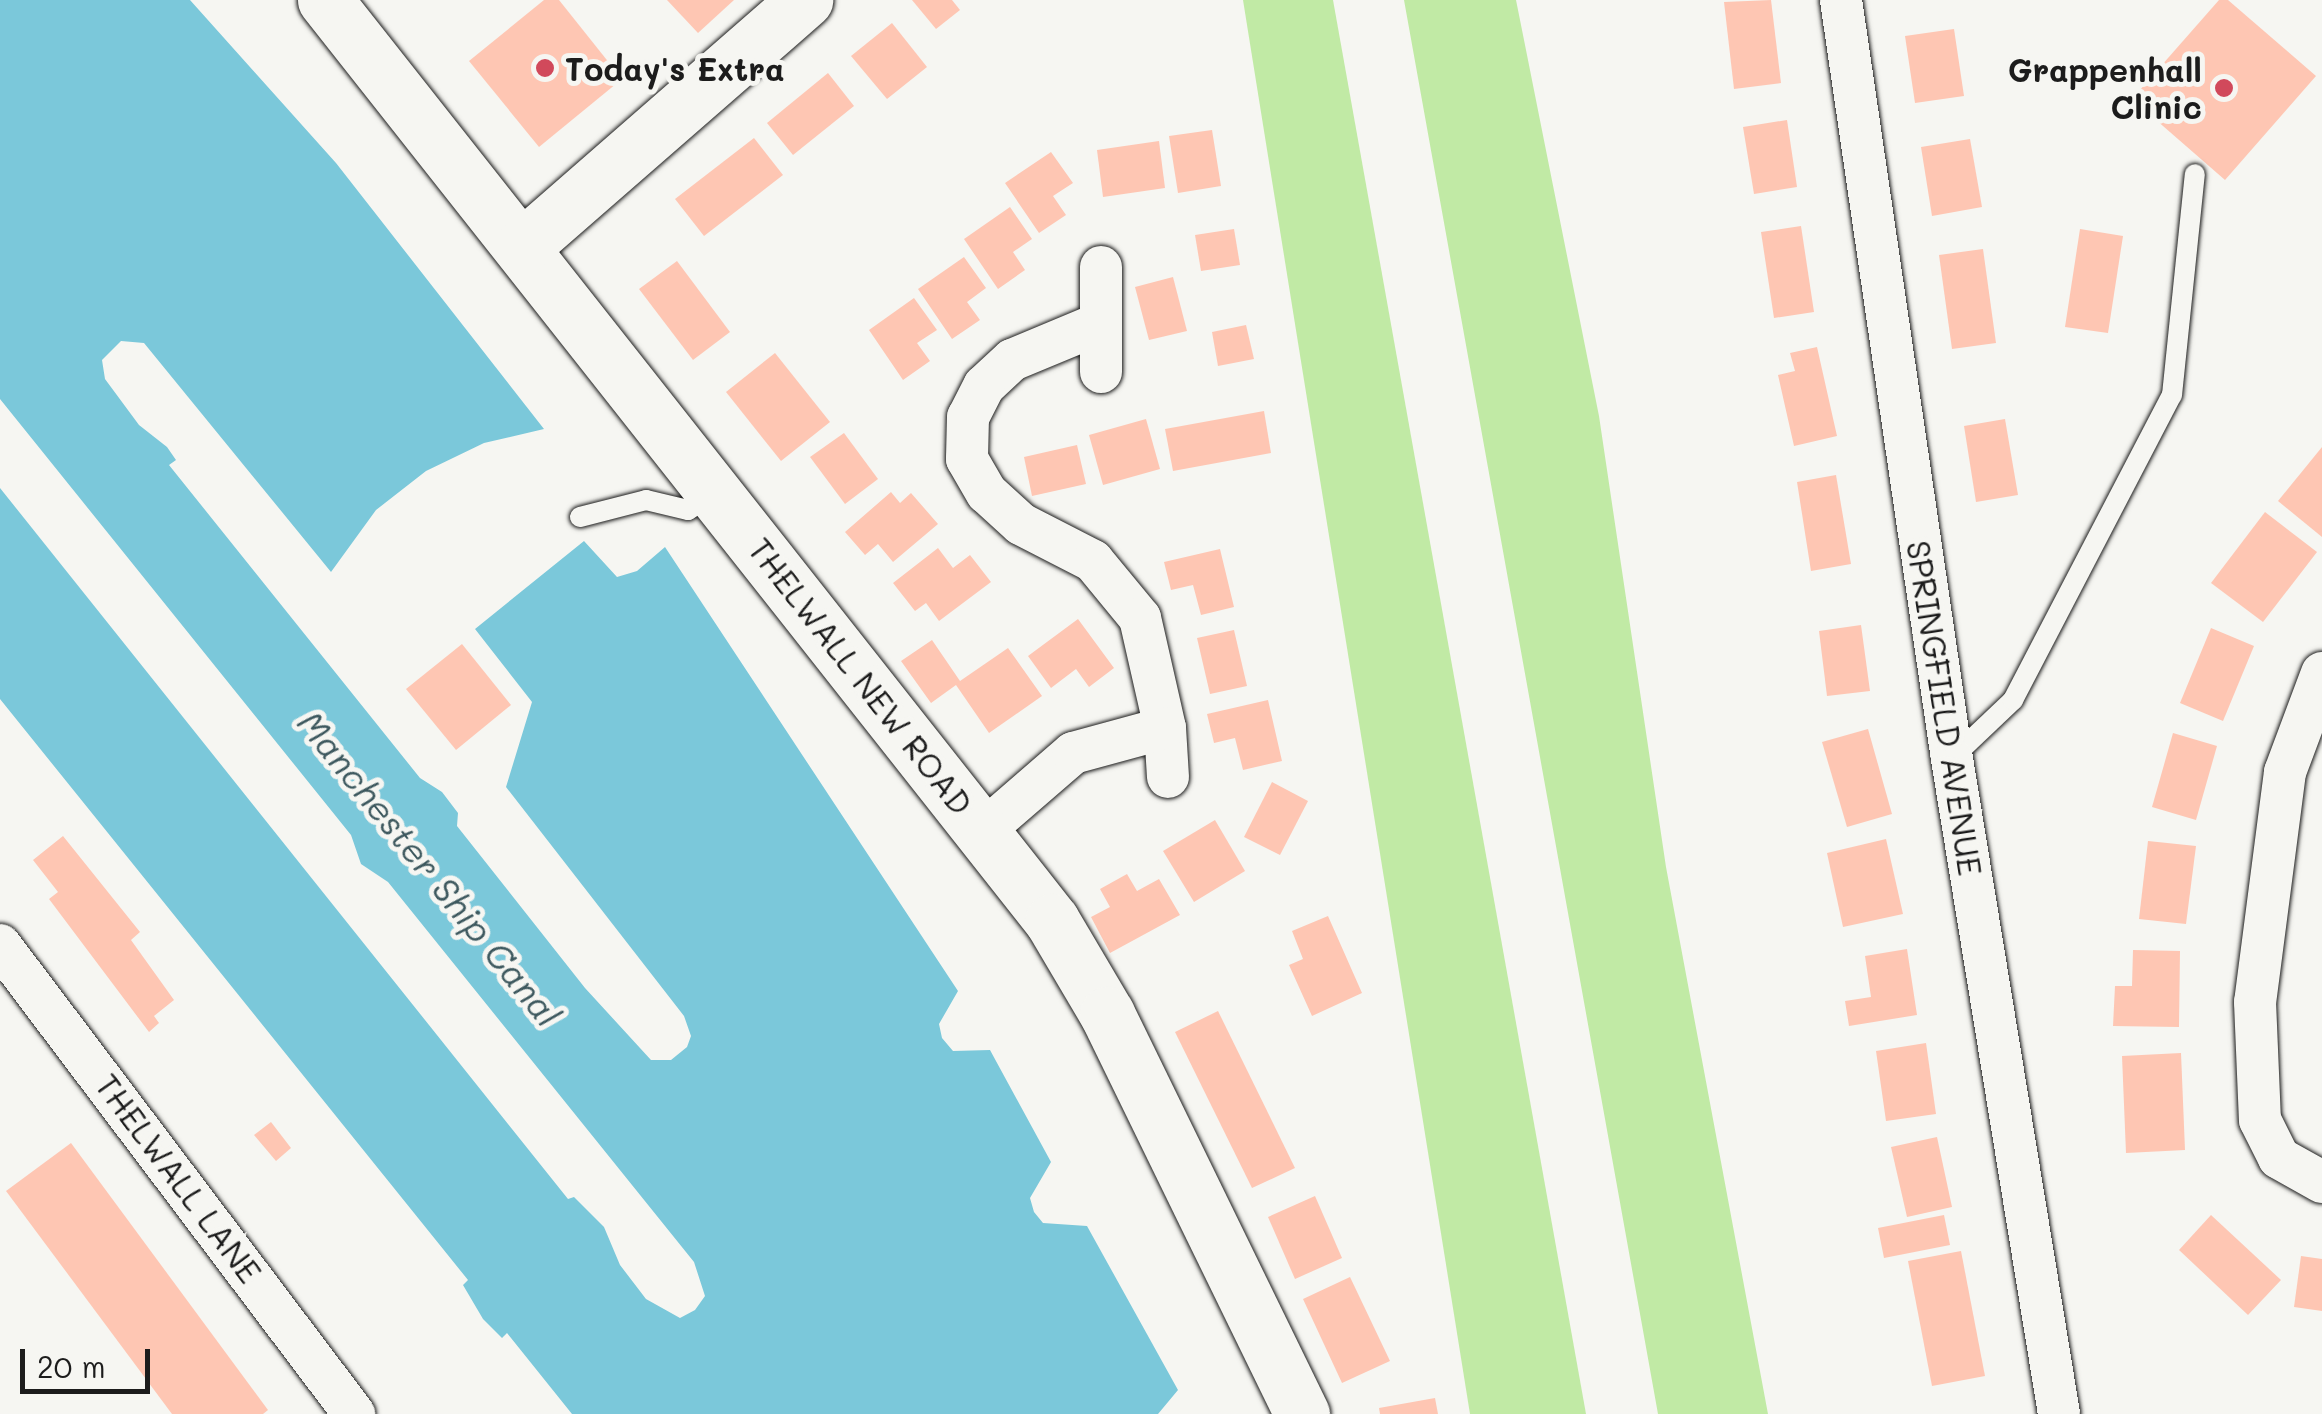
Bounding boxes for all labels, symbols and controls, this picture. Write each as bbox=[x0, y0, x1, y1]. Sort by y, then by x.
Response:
place label: Today's Extra bbox=[565, 49, 785, 87]
place label: Grappenhall Clinic bbox=[2008, 51, 2202, 126]
marker: Today's Extra bbox=[534, 57, 556, 79]
marker: Grappenhall Clinic bbox=[2211, 75, 2237, 101]
street label: THELWALL NEW ROAD bbox=[741, 530, 981, 822]
street label: SPRINGFIELD AVENUE bbox=[1900, 538, 1990, 878]
water label: Manchester Ship Canal bbox=[290, 702, 570, 1034]
street label: THELWALL LANE bbox=[88, 1066, 270, 1290]
scale bar bbox=[25, 1329, 155, 1391]
text: 20 m bbox=[37, 1346, 106, 1386]

